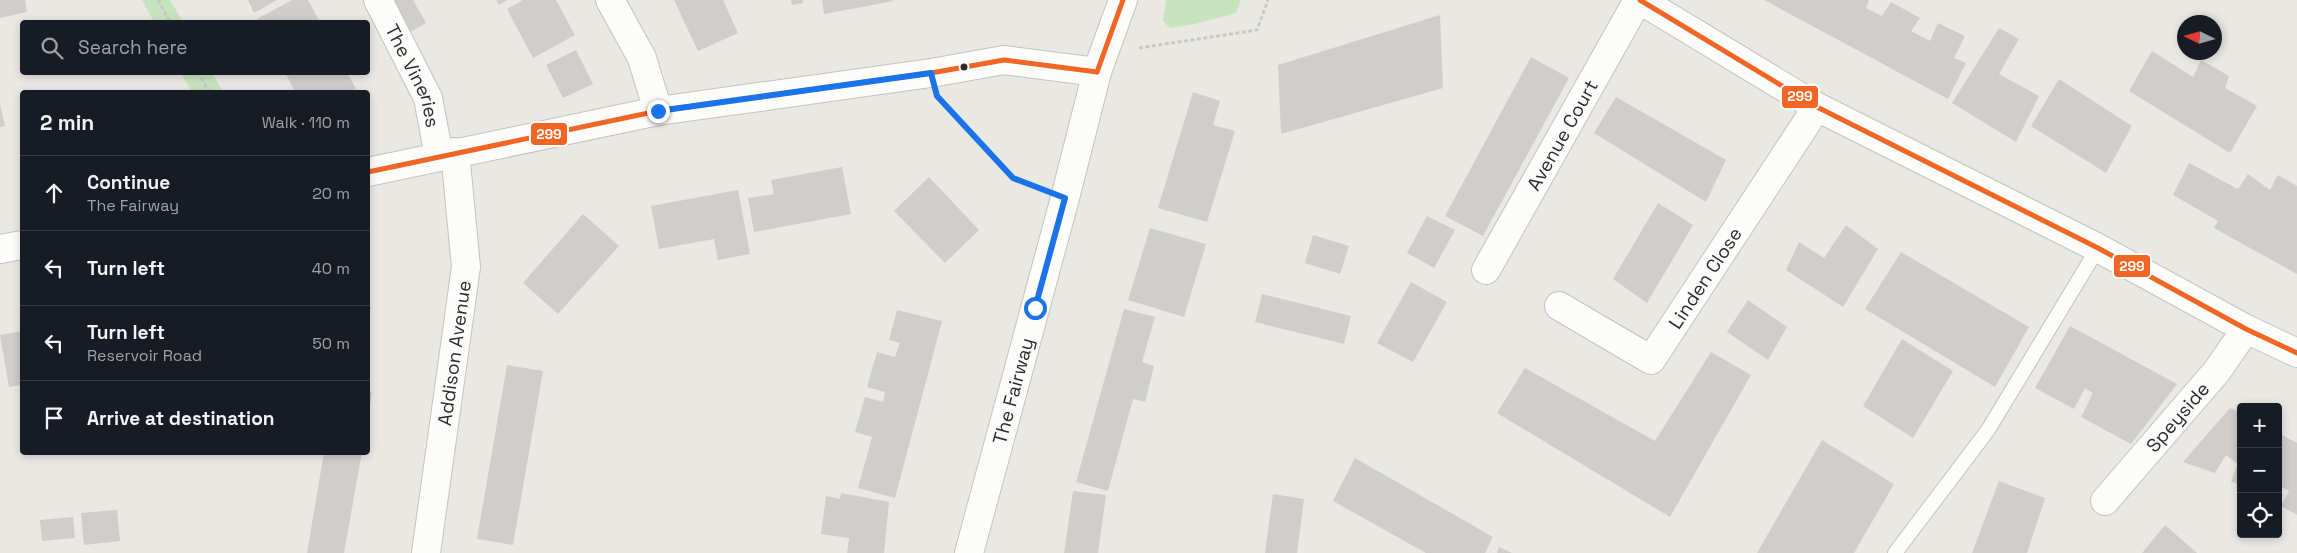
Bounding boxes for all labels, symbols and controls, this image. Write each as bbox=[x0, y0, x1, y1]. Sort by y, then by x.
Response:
north arrow bbox=[2177, 15, 2222, 60]
search box bbox=[20, 20, 370, 75]
street label: The Vineries bbox=[379, 20, 445, 129]
icon: search bbox=[38, 34, 66, 62]
text: Search here bbox=[78, 35, 188, 60]
unlabelled marker bbox=[959, 62, 969, 72]
street label: Avenue Court bbox=[1521, 75, 1604, 195]
line badge: 299 bbox=[1781, 85, 1819, 109]
text: 299 bbox=[1787, 87, 1813, 105]
route end bbox=[647, 100, 670, 123]
text: 2 min bbox=[40, 109, 94, 136]
text: Walk · 110 m bbox=[262, 112, 350, 133]
line badge: 299 bbox=[530, 122, 568, 146]
text: 299 bbox=[536, 125, 562, 143]
text: Continue bbox=[87, 170, 170, 195]
icon: ahead bbox=[40, 179, 68, 207]
text: 20 m bbox=[312, 183, 350, 204]
text: The Fairway bbox=[87, 195, 179, 216]
street label: Linden Close bbox=[1663, 222, 1748, 334]
icon: left bbox=[40, 254, 68, 282]
line badge: 299 bbox=[2113, 254, 2151, 278]
text: Turn left bbox=[87, 256, 165, 281]
text: 299 bbox=[2119, 257, 2145, 275]
text: 40 m bbox=[312, 258, 350, 279]
street label: Addison Avenue bbox=[432, 279, 477, 427]
route start bbox=[1024, 297, 1047, 320]
text: Turn left bbox=[87, 320, 165, 345]
icon: left bbox=[40, 329, 68, 357]
text: 50 m bbox=[312, 333, 350, 354]
street label: The Fairway bbox=[987, 335, 1040, 447]
text: Reservoir Road bbox=[87, 345, 202, 366]
street label: Speyside bbox=[2141, 377, 2215, 458]
map controls bbox=[2237, 403, 2282, 538]
button: + bbox=[2237, 403, 2282, 448]
icon: arrive bbox=[40, 404, 68, 432]
text: Arrive at destination bbox=[87, 406, 275, 431]
button: − bbox=[2237, 448, 2282, 493]
button: locate bbox=[2237, 493, 2282, 538]

